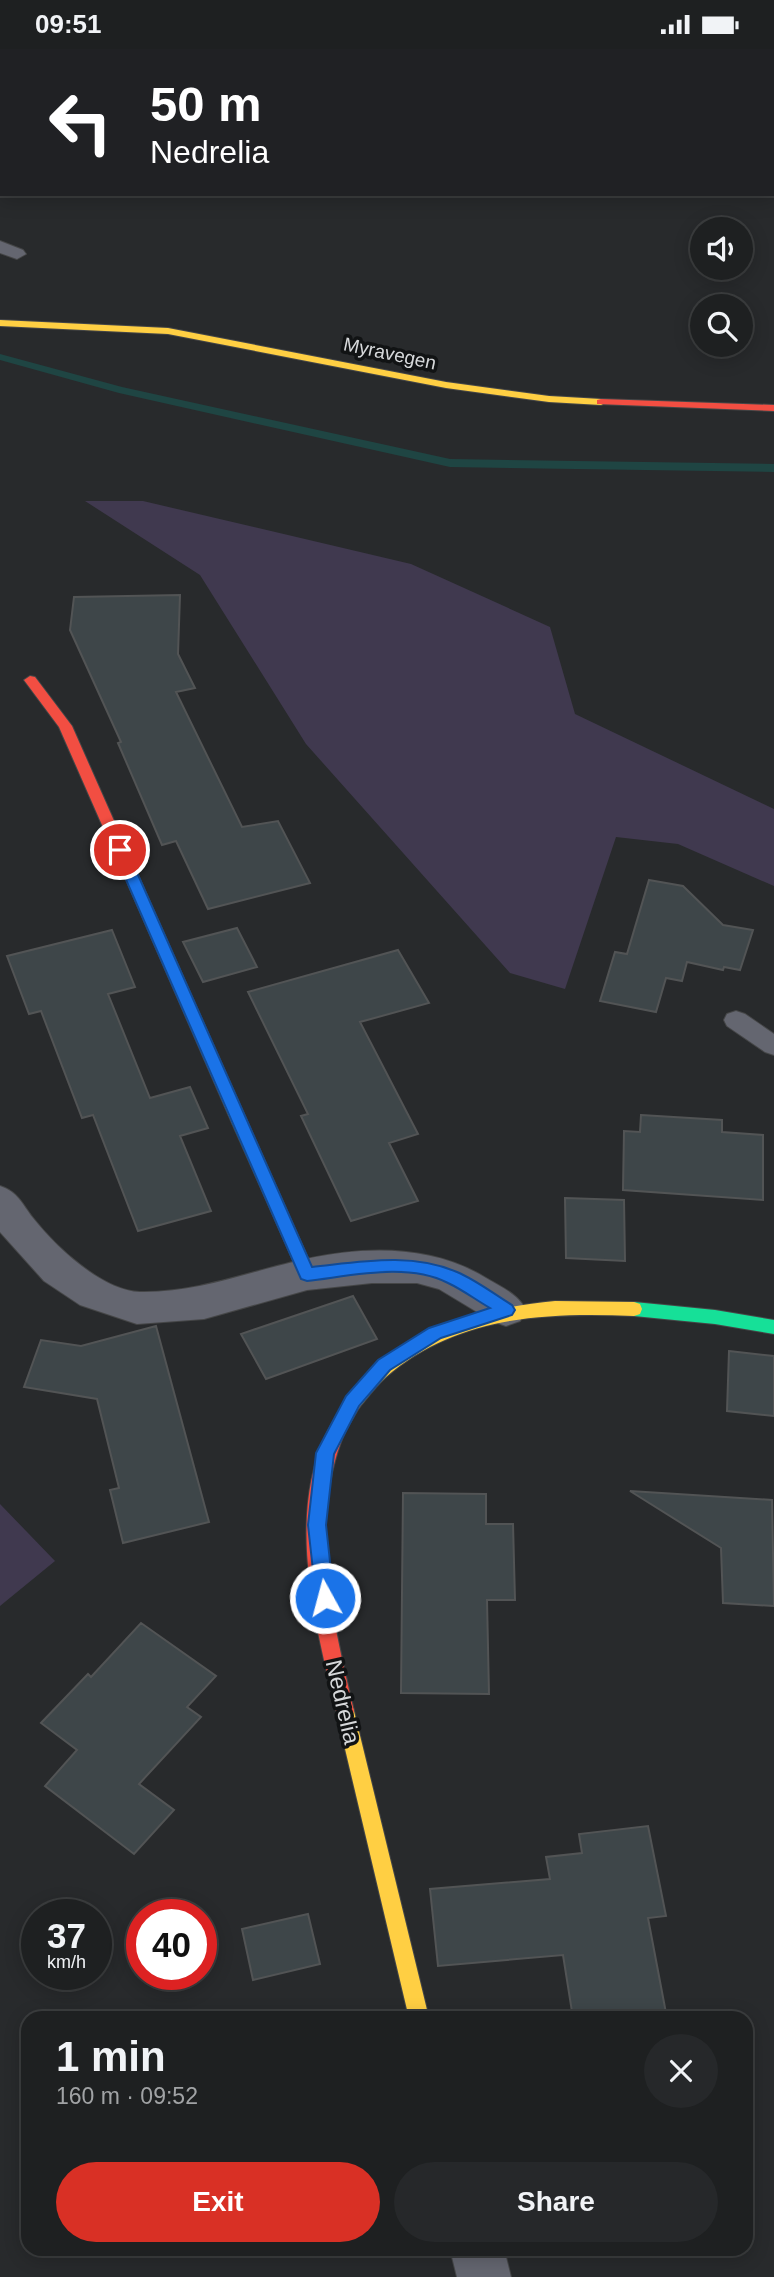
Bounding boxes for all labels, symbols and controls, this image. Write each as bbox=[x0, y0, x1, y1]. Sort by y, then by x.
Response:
text: 09:51 bbox=[35, 9, 102, 39]
icon: left bbox=[35, 77, 126, 168]
text: 50 m bbox=[150, 77, 262, 131]
text: Nedrelia bbox=[150, 134, 269, 170]
map controls bbox=[690, 217, 753, 357]
button: sound bbox=[690, 217, 753, 280]
button: search bbox=[690, 294, 753, 357]
street label: Myravegen bbox=[342, 333, 438, 374]
pin bbox=[90, 820, 150, 880]
icon: arrive bbox=[101, 831, 139, 869]
position arrow bbox=[288, 1561, 362, 1635]
street label: Nedrelia bbox=[321, 1657, 365, 1747]
speed limit sign: 40 bbox=[126, 1899, 217, 1990]
text: 37 bbox=[47, 1916, 86, 1955]
text: km/h bbox=[47, 1952, 86, 1972]
text: 1 min bbox=[56, 2033, 166, 2080]
button: close bbox=[644, 2034, 718, 2108]
text: 160 m · 09:52 bbox=[56, 2083, 198, 2109]
button: Exit bbox=[56, 2162, 380, 2242]
button: Share bbox=[394, 2162, 718, 2242]

